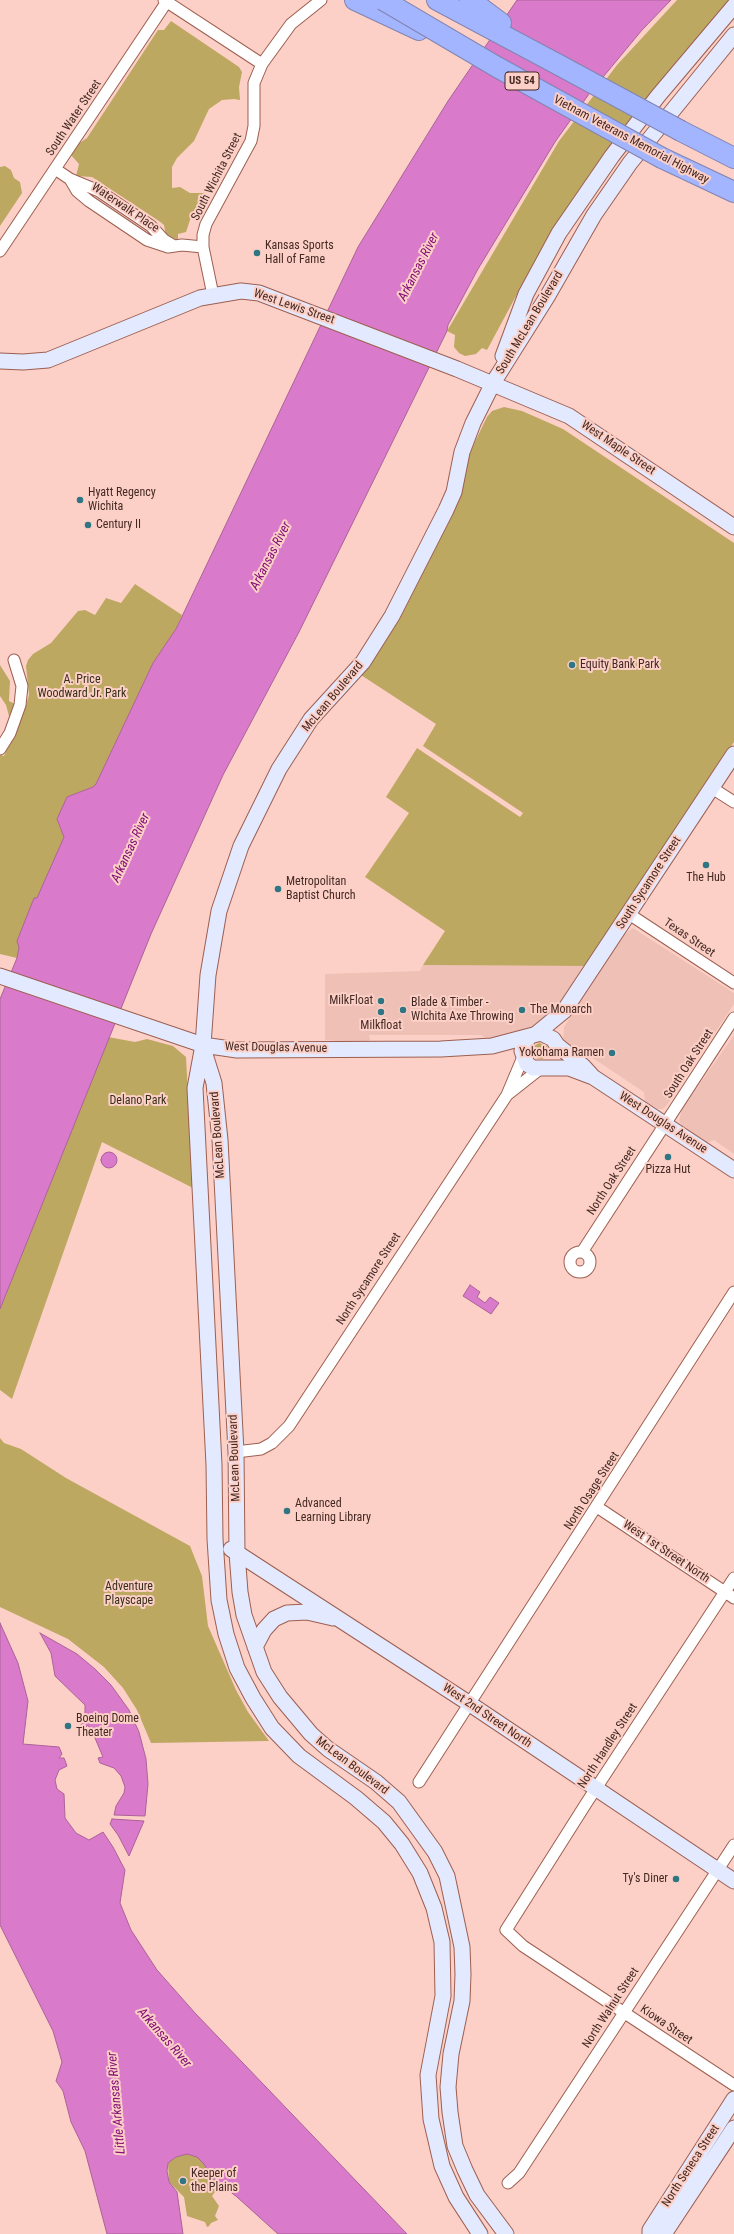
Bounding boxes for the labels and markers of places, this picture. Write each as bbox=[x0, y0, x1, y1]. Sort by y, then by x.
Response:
place label: Kansas Sports Hall of Fame bbox=[265, 239, 334, 267]
marker: Kansas Sports Hall of Fame bbox=[252, 248, 262, 258]
place label: Hyatt Regency Wichita bbox=[88, 486, 156, 514]
marker: Hyatt Regency Wichita bbox=[75, 495, 85, 505]
place label: Century II bbox=[96, 518, 141, 532]
marker: Century II bbox=[83, 520, 93, 530]
place label: Equity Bank Park bbox=[580, 658, 659, 672]
marker: Equity Bank Park bbox=[567, 660, 577, 670]
marker: The Hub bbox=[701, 860, 711, 870]
place label: The Hub bbox=[686, 871, 726, 885]
place label: Metropolitan Baptist Church bbox=[286, 875, 356, 903]
marker: Metropolitan Baptist Church bbox=[273, 884, 283, 894]
place label: MilkFloat bbox=[329, 994, 373, 1008]
marker: MilkFloat bbox=[376, 996, 386, 1006]
place label: Blade & Timber - WIchita Axe Throwing bbox=[411, 996, 514, 1024]
place label: The Monarch bbox=[530, 1003, 592, 1017]
marker: Blade & Timber - WIchita Axe Throwing bbox=[398, 1005, 408, 1015]
marker: The Monarch bbox=[517, 1005, 527, 1015]
marker: Milkfloat bbox=[376, 1007, 386, 1017]
place label: Milkfloat bbox=[360, 1019, 402, 1033]
place label: Yokohama Ramen bbox=[519, 1046, 604, 1060]
marker: Yokohama Ramen bbox=[607, 1048, 617, 1058]
marker: Pizza Hut bbox=[663, 1152, 673, 1162]
place label: Pizza Hut bbox=[645, 1163, 691, 1177]
place label: Advanced Learning Library bbox=[295, 1497, 371, 1525]
marker: Advanced Learning Library bbox=[282, 1506, 292, 1516]
place label: Boeing Dome Theater bbox=[76, 1712, 139, 1740]
marker: Boeing Dome Theater bbox=[63, 1721, 73, 1731]
place label: Ty's Diner bbox=[623, 1872, 668, 1886]
marker: Ty's Diner bbox=[671, 1874, 681, 1884]
place label: Keeper of the Plains bbox=[191, 2167, 238, 2195]
marker: Keeper of the Plains bbox=[178, 2176, 188, 2186]

